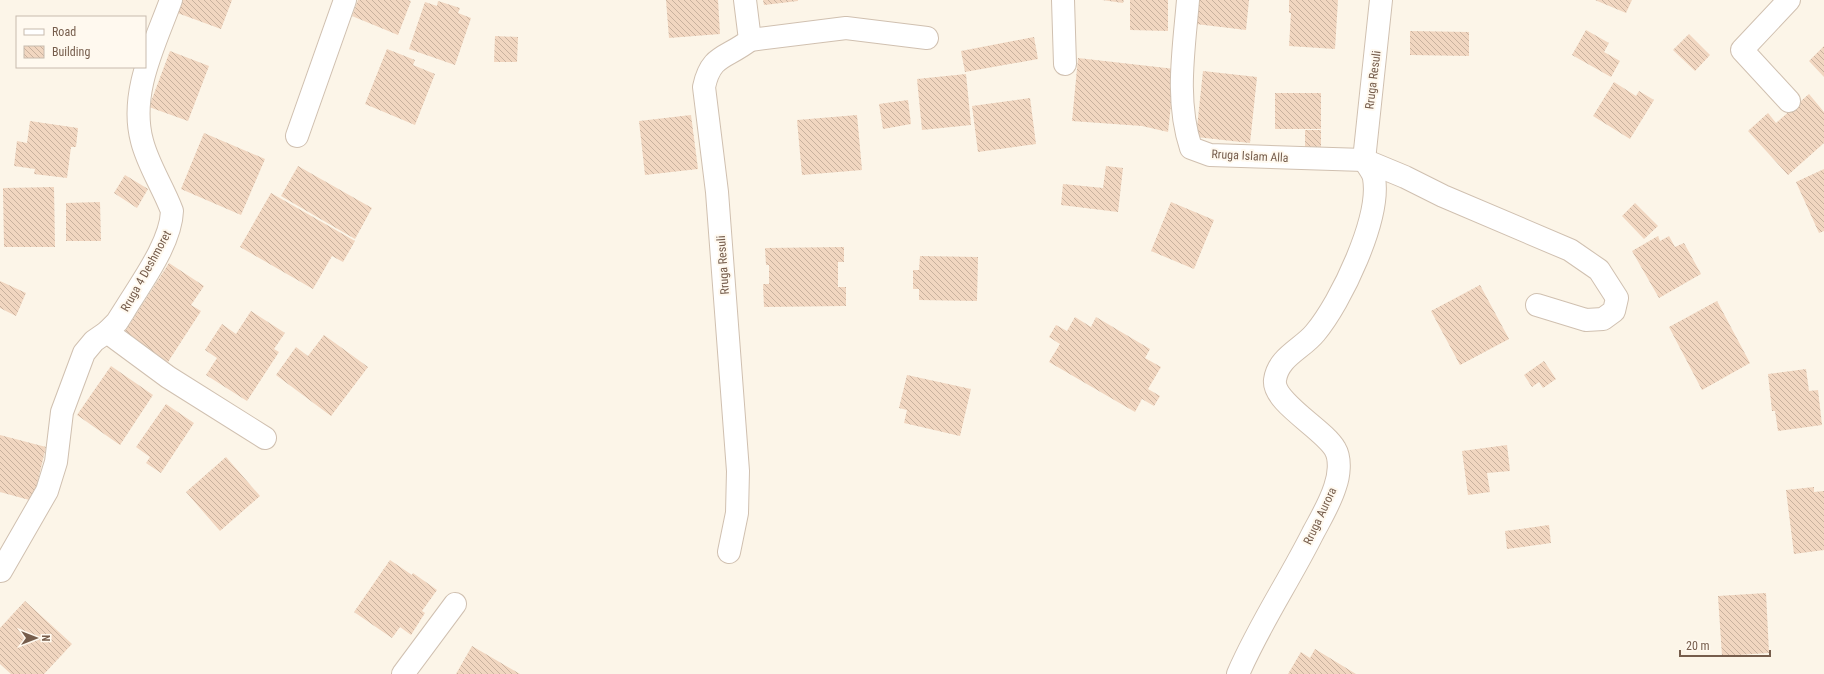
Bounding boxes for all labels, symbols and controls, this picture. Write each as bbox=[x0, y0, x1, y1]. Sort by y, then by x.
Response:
legend bbox=[16, 16, 146, 68]
text: Road bbox=[52, 25, 76, 39]
text: Building bbox=[52, 45, 90, 59]
street label: Rruga Resuli bbox=[1362, 50, 1384, 110]
street label: Rruga Islam Alla bbox=[1211, 147, 1289, 165]
street label: Rruga 4 Deshmoret bbox=[118, 228, 174, 314]
street label: Rruga Resuli bbox=[714, 235, 732, 295]
street label: Rruga Aurora bbox=[1301, 485, 1339, 547]
north arrow bbox=[16, 618, 56, 658]
scale bar bbox=[1680, 632, 1770, 658]
text: N bbox=[39, 635, 52, 642]
text: 20 m bbox=[1686, 639, 1710, 653]

